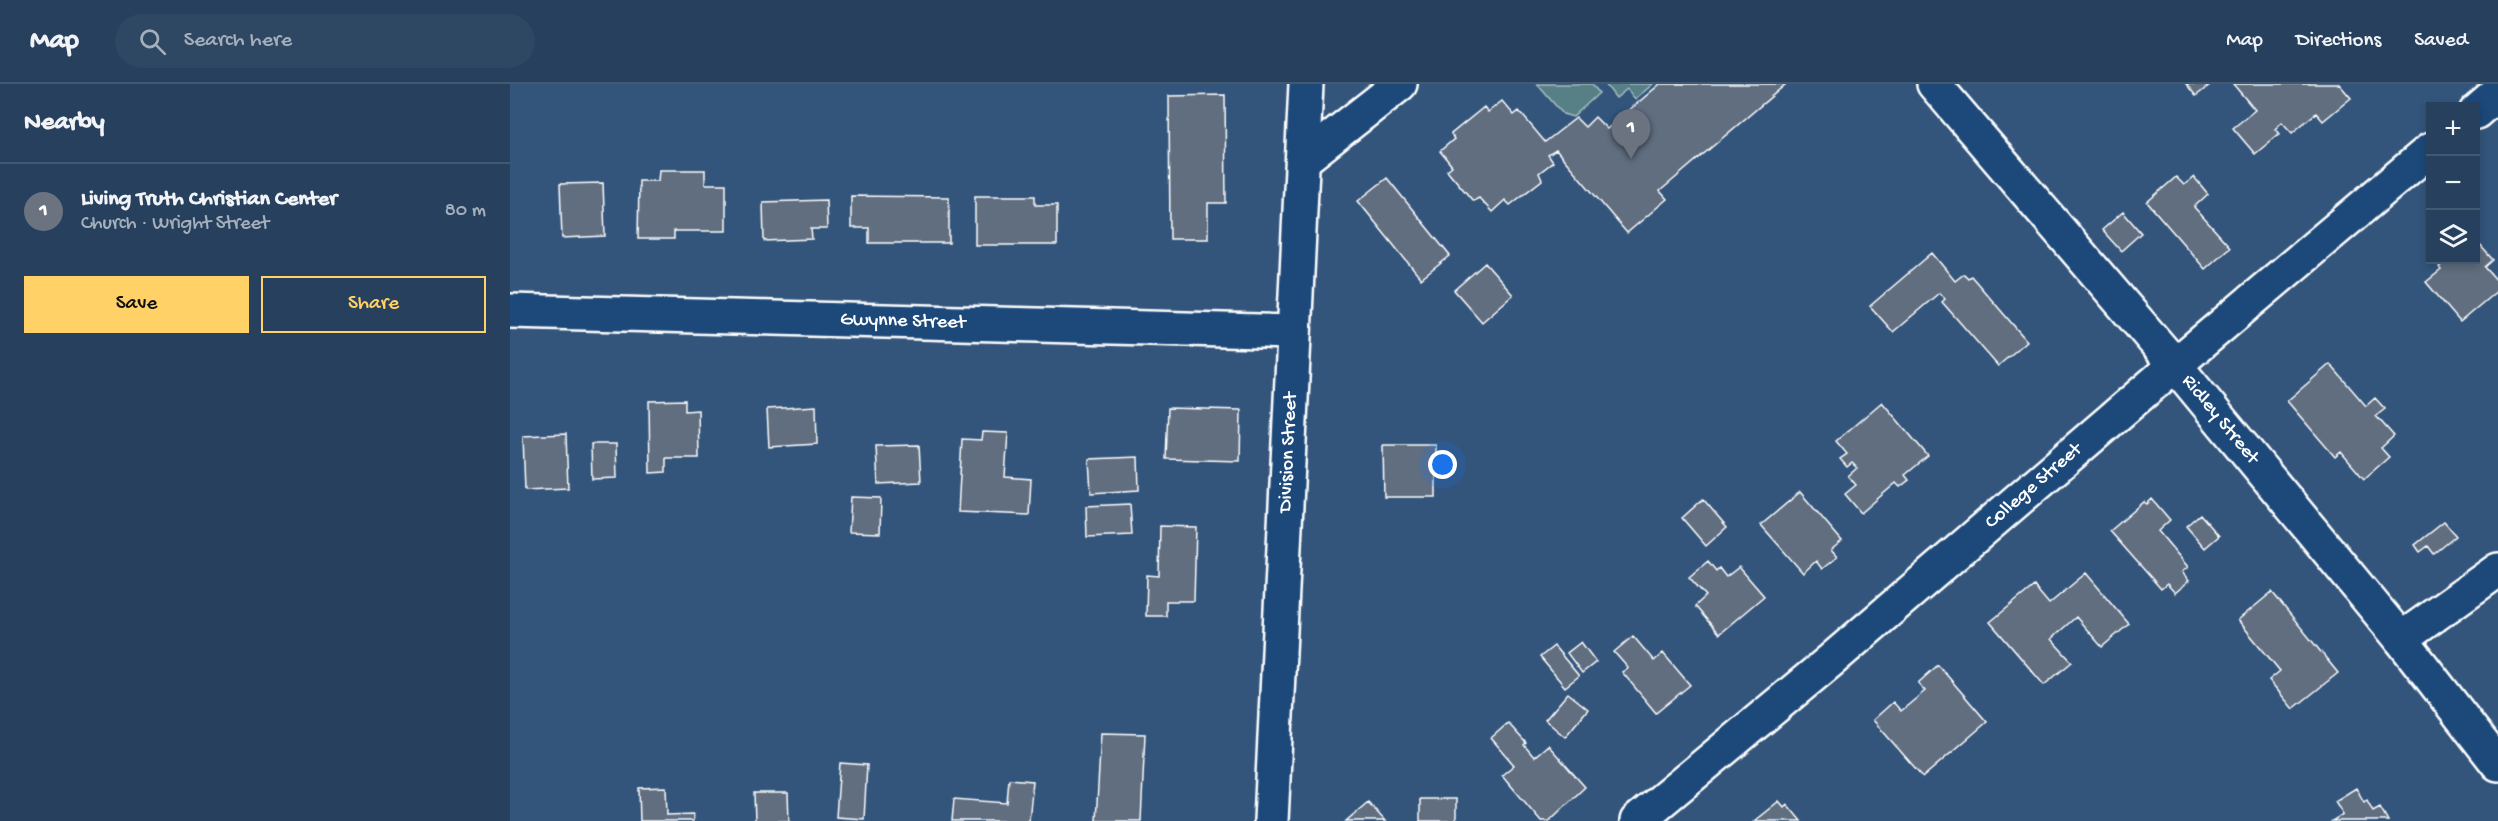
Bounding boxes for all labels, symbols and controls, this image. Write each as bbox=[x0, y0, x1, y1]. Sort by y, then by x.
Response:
search box bbox=[115, 14, 535, 68]
text: Map bbox=[30, 25, 79, 58]
icon: search bbox=[136, 25, 169, 58]
text: Search here bbox=[184, 28, 292, 54]
text: Map bbox=[2226, 29, 2263, 54]
text: Directions bbox=[2296, 29, 2381, 54]
text: Saved bbox=[2414, 29, 2468, 54]
map controls bbox=[2426, 102, 2480, 264]
button: + bbox=[2426, 102, 2480, 156]
text: Nearby bbox=[24, 108, 105, 139]
pin: 1 bbox=[1612, 110, 1650, 159]
button: − bbox=[2426, 156, 2480, 210]
text: Living Truth Christian Center bbox=[81, 187, 337, 213]
text: 1 bbox=[39, 200, 48, 223]
text: 80 m bbox=[445, 200, 486, 223]
button: layers bbox=[2426, 210, 2480, 264]
text: Church · Wright Street bbox=[81, 213, 269, 236]
button: Save bbox=[24, 276, 249, 333]
button: Share bbox=[261, 276, 486, 333]
street label: Gwynne Street bbox=[840, 308, 968, 335]
street label: Ridley Street bbox=[2176, 370, 2265, 470]
street label: Division Street bbox=[1274, 390, 1303, 515]
street label: College Street bbox=[1981, 437, 2088, 534]
your location bbox=[1428, 450, 1457, 479]

